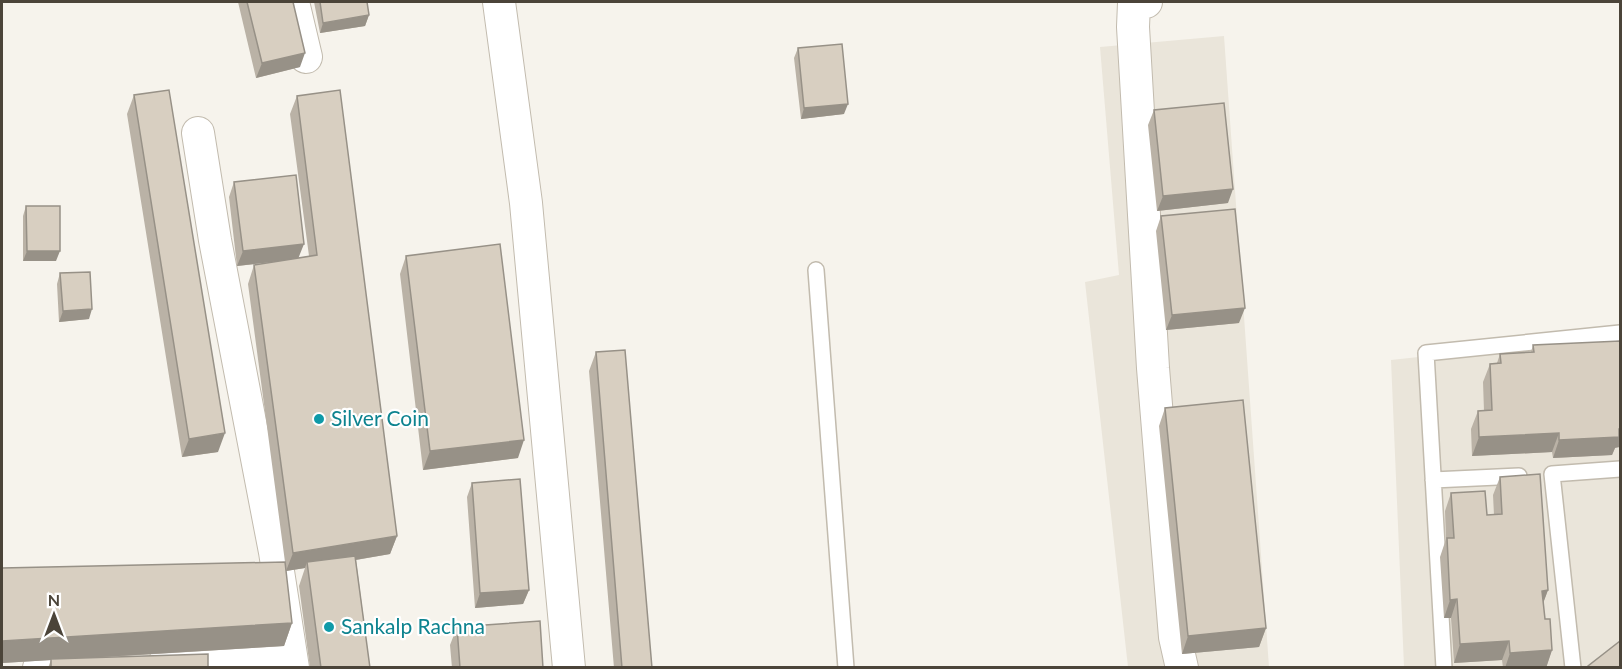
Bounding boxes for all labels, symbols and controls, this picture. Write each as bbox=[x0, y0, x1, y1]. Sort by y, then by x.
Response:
place label: Silver Coin bbox=[331, 405, 429, 430]
marker: Silver Coin bbox=[312, 412, 326, 426]
north arrow bbox=[24, 585, 84, 645]
text: N bbox=[48, 590, 60, 609]
place label: Sankalp Rachna bbox=[341, 613, 485, 638]
marker: Sankalp Rachna bbox=[322, 620, 336, 634]

